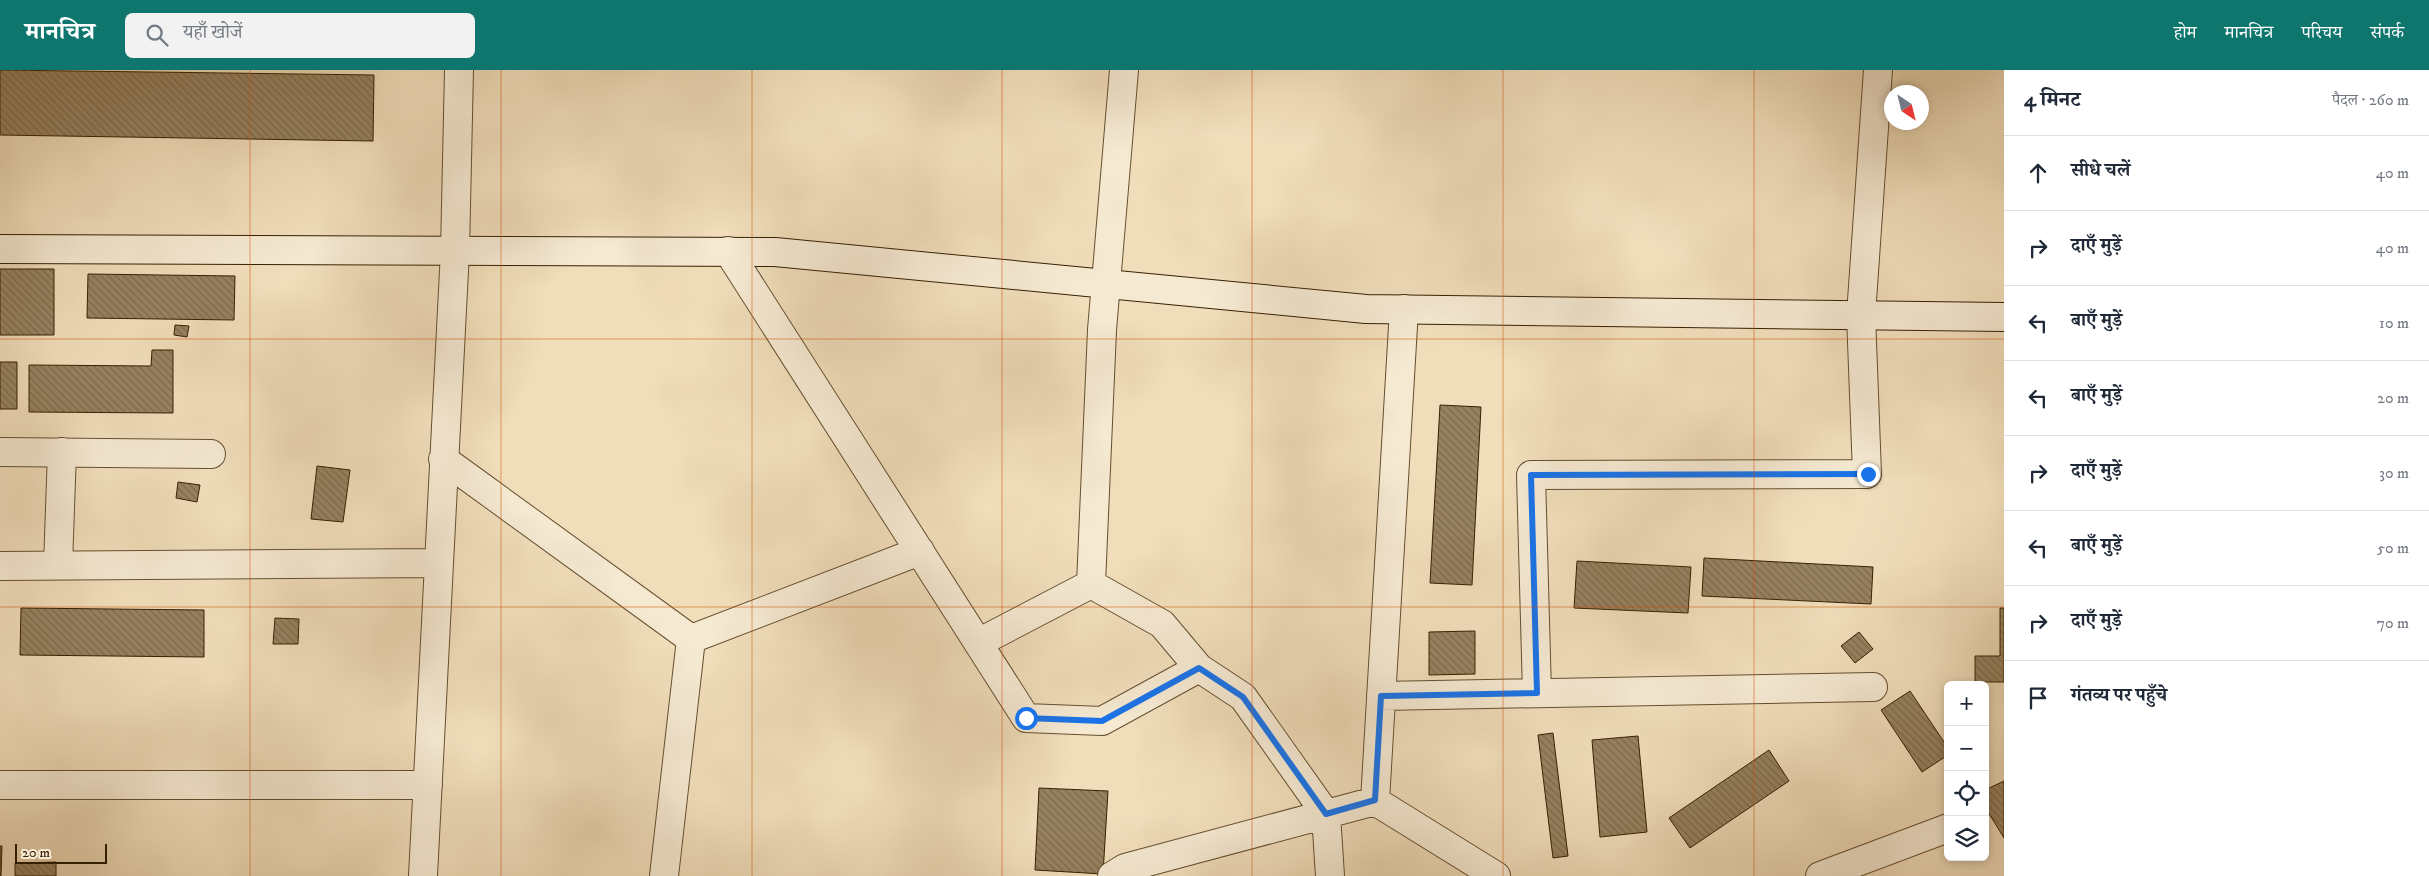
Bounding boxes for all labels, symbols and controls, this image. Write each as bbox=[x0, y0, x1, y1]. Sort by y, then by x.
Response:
search box bbox=[125, 13, 475, 58]
text: मानचित्र bbox=[25, 17, 95, 47]
icon: search bbox=[143, 21, 171, 49]
text: यहाँ खोजें bbox=[183, 21, 243, 44]
text: होम bbox=[2174, 22, 2197, 44]
text: मानचित्र bbox=[2225, 22, 2273, 44]
text: परिचय bbox=[2301, 22, 2342, 44]
text: संपर्क bbox=[2370, 22, 2404, 44]
north arrow bbox=[1884, 85, 1929, 130]
text: 4 मिनट bbox=[2024, 87, 2080, 113]
text: पैदल · 260 m bbox=[2332, 90, 2409, 110]
icon: ahead bbox=[2024, 159, 2052, 187]
text: सीधे चलें bbox=[2071, 159, 2130, 182]
text: 40 m bbox=[2376, 163, 2409, 183]
icon: right bbox=[2024, 234, 2052, 262]
text: दाएँ मुड़ें bbox=[2071, 234, 2122, 257]
text: 40 m bbox=[2376, 238, 2409, 258]
icon: left bbox=[2024, 309, 2052, 337]
text: बाएँ मुड़ें bbox=[2071, 309, 2122, 332]
text: 10 m bbox=[2379, 313, 2409, 333]
icon: left bbox=[2024, 384, 2052, 412]
text: बाएँ मुड़ें bbox=[2071, 384, 2122, 407]
text: 20 m bbox=[2377, 388, 2409, 408]
icon: right bbox=[2024, 459, 2052, 487]
text: दाएँ मुड़ें bbox=[2071, 459, 2122, 482]
route end bbox=[1857, 463, 1880, 486]
text: 30 m bbox=[2379, 463, 2409, 483]
icon: left bbox=[2024, 534, 2052, 562]
text: बाएँ मुड़ें bbox=[2071, 534, 2122, 557]
text: 50 m bbox=[2377, 538, 2409, 558]
icon: right bbox=[2024, 609, 2052, 637]
text: दाएँ मुड़ें bbox=[2071, 609, 2122, 632]
text: 70 m bbox=[2377, 613, 2409, 633]
map controls bbox=[1944, 681, 1989, 861]
button: + bbox=[1944, 681, 1989, 726]
icon: arrive bbox=[2024, 684, 2052, 712]
text: गंतव्य पर पहुँचे bbox=[2071, 684, 2167, 707]
route start bbox=[1015, 707, 1038, 730]
button: − bbox=[1944, 726, 1989, 771]
button: locate bbox=[1944, 771, 1989, 816]
button: layers bbox=[1944, 816, 1989, 861]
scale bar bbox=[15, 841, 108, 864]
text: 20 m bbox=[22, 844, 50, 862]

